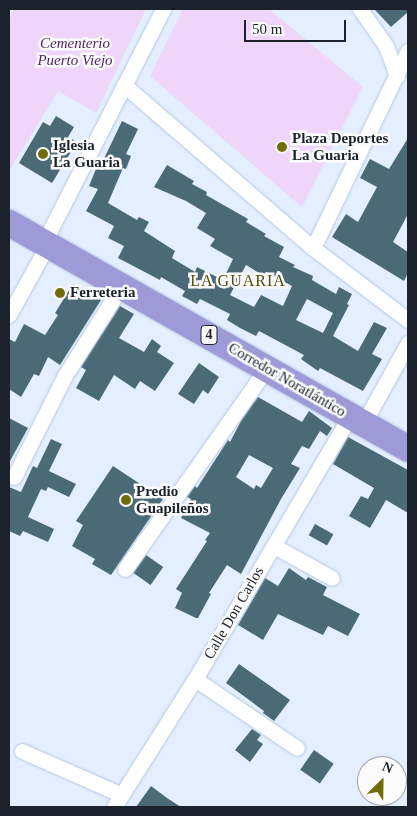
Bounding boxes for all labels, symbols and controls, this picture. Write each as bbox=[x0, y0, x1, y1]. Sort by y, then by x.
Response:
scale bar bbox=[247, 10, 350, 42]
text: 50 m bbox=[252, 21, 282, 37]
park label: Cementerio Puerto Viejo bbox=[37, 34, 113, 69]
place label: Plaza Deportes La Guaria bbox=[292, 129, 388, 164]
place label: Iglesia La Guaria bbox=[53, 136, 120, 171]
marker: Plaza Deportes La Guaria bbox=[276, 141, 288, 153]
marker: Iglesia La Guaria bbox=[37, 148, 49, 160]
district label: LA GUARIA bbox=[189, 271, 287, 291]
place label: Ferreteria bbox=[70, 284, 136, 302]
marker: Ferreteria bbox=[54, 287, 66, 299]
road number: 4 bbox=[200, 324, 218, 346]
street label: Corredor Noratlántico bbox=[225, 339, 349, 421]
place label: Predio Guapileños bbox=[136, 482, 209, 517]
marker: Predio Guapileños bbox=[120, 494, 132, 506]
street label: Calle Don Carlos bbox=[200, 563, 268, 663]
north arrow bbox=[357, 756, 407, 806]
text: N bbox=[380, 759, 395, 777]

